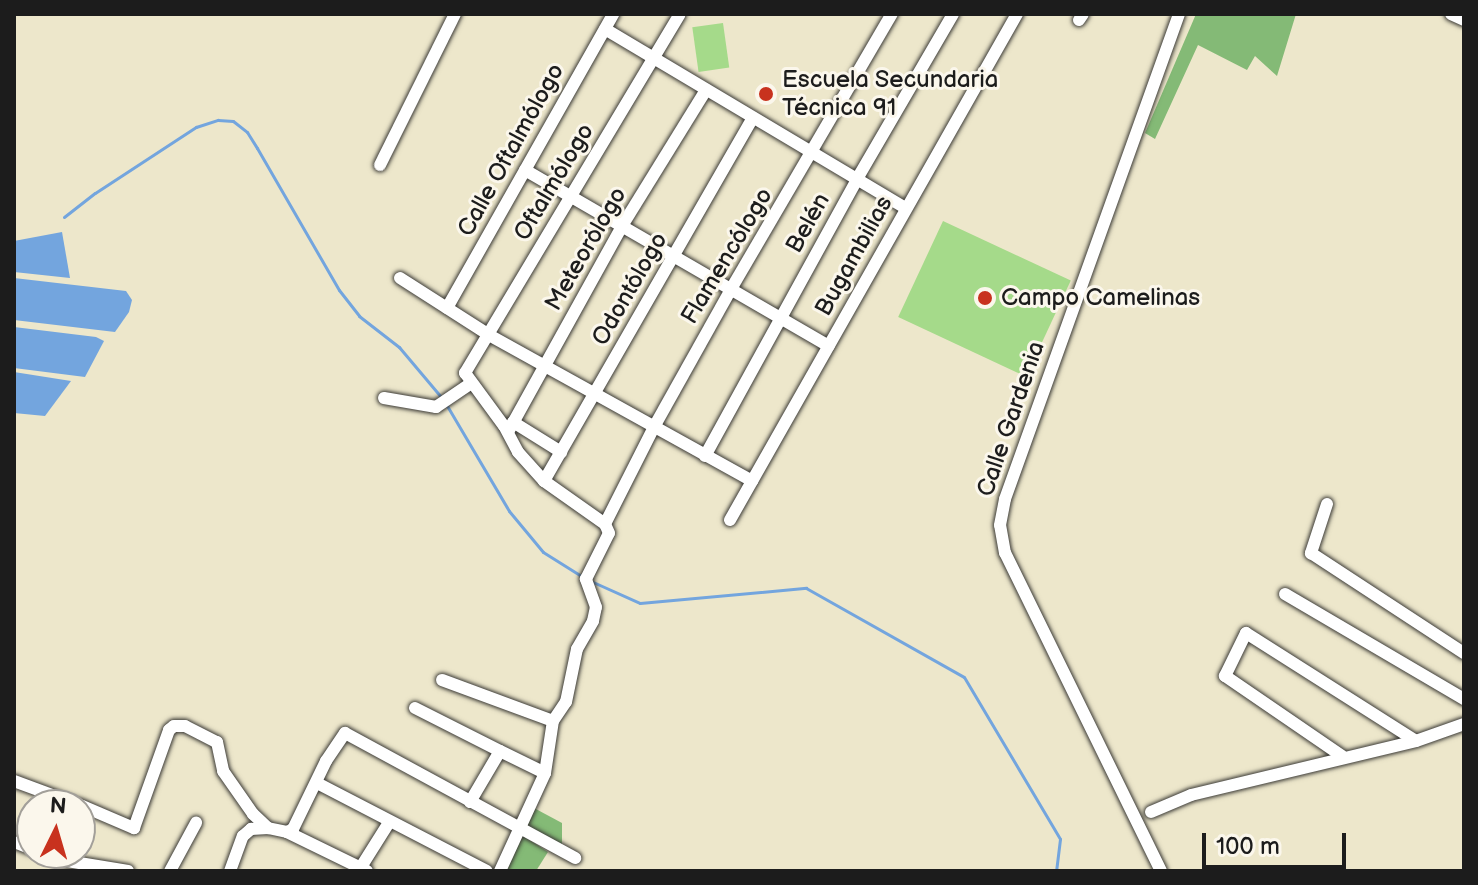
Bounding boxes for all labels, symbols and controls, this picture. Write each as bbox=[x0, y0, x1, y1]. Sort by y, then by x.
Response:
street label: Calle Oftalmólogo bbox=[452, 59, 570, 241]
place label: Escuela Secundaria Técnica 91 bbox=[782, 66, 999, 122]
marker: Escuela Secundaria Técnica 91 bbox=[757, 85, 775, 103]
street label: Oftalmólogo bbox=[508, 118, 600, 246]
street label: Meteorólogo bbox=[539, 182, 633, 316]
street label: Flamencólogo bbox=[675, 183, 779, 329]
street label: Belén bbox=[780, 188, 836, 258]
street label: Bugambilias bbox=[809, 191, 899, 321]
street label: Odontólogo bbox=[586, 227, 674, 351]
place label: Campo Camelinas bbox=[1001, 284, 1200, 312]
marker: Campo Camelinas bbox=[976, 289, 994, 307]
street label: Calle Gardenia bbox=[971, 338, 1051, 500]
north arrow bbox=[16, 789, 96, 869]
text: N bbox=[49, 792, 67, 821]
scale bar bbox=[1206, 817, 1350, 867]
text: 100 m bbox=[1216, 832, 1280, 861]

